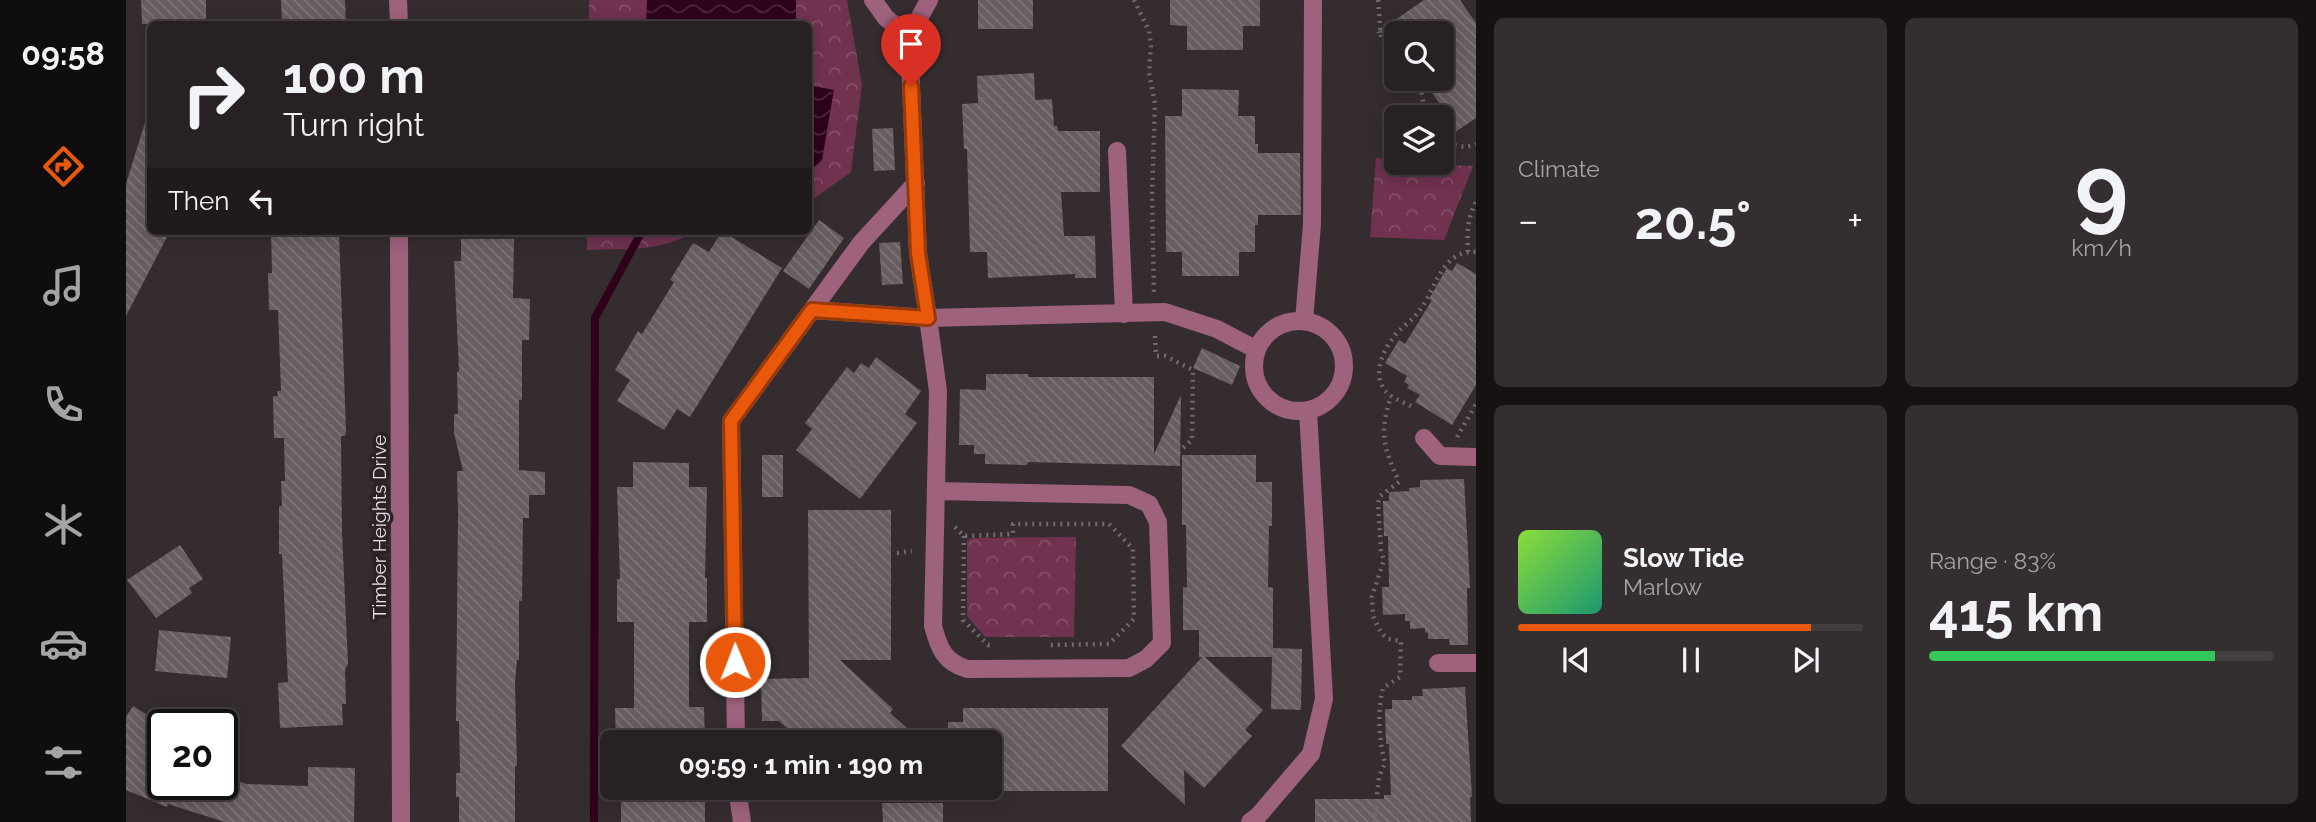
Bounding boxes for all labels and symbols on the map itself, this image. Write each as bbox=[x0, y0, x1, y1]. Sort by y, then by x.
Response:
pin bbox=[881, 14, 941, 86]
street label: Timber Heights Drive bbox=[368, 435, 390, 619]
position arrow bbox=[698, 625, 772, 699]
speed limit sign: 20 bbox=[147, 709, 238, 800]

